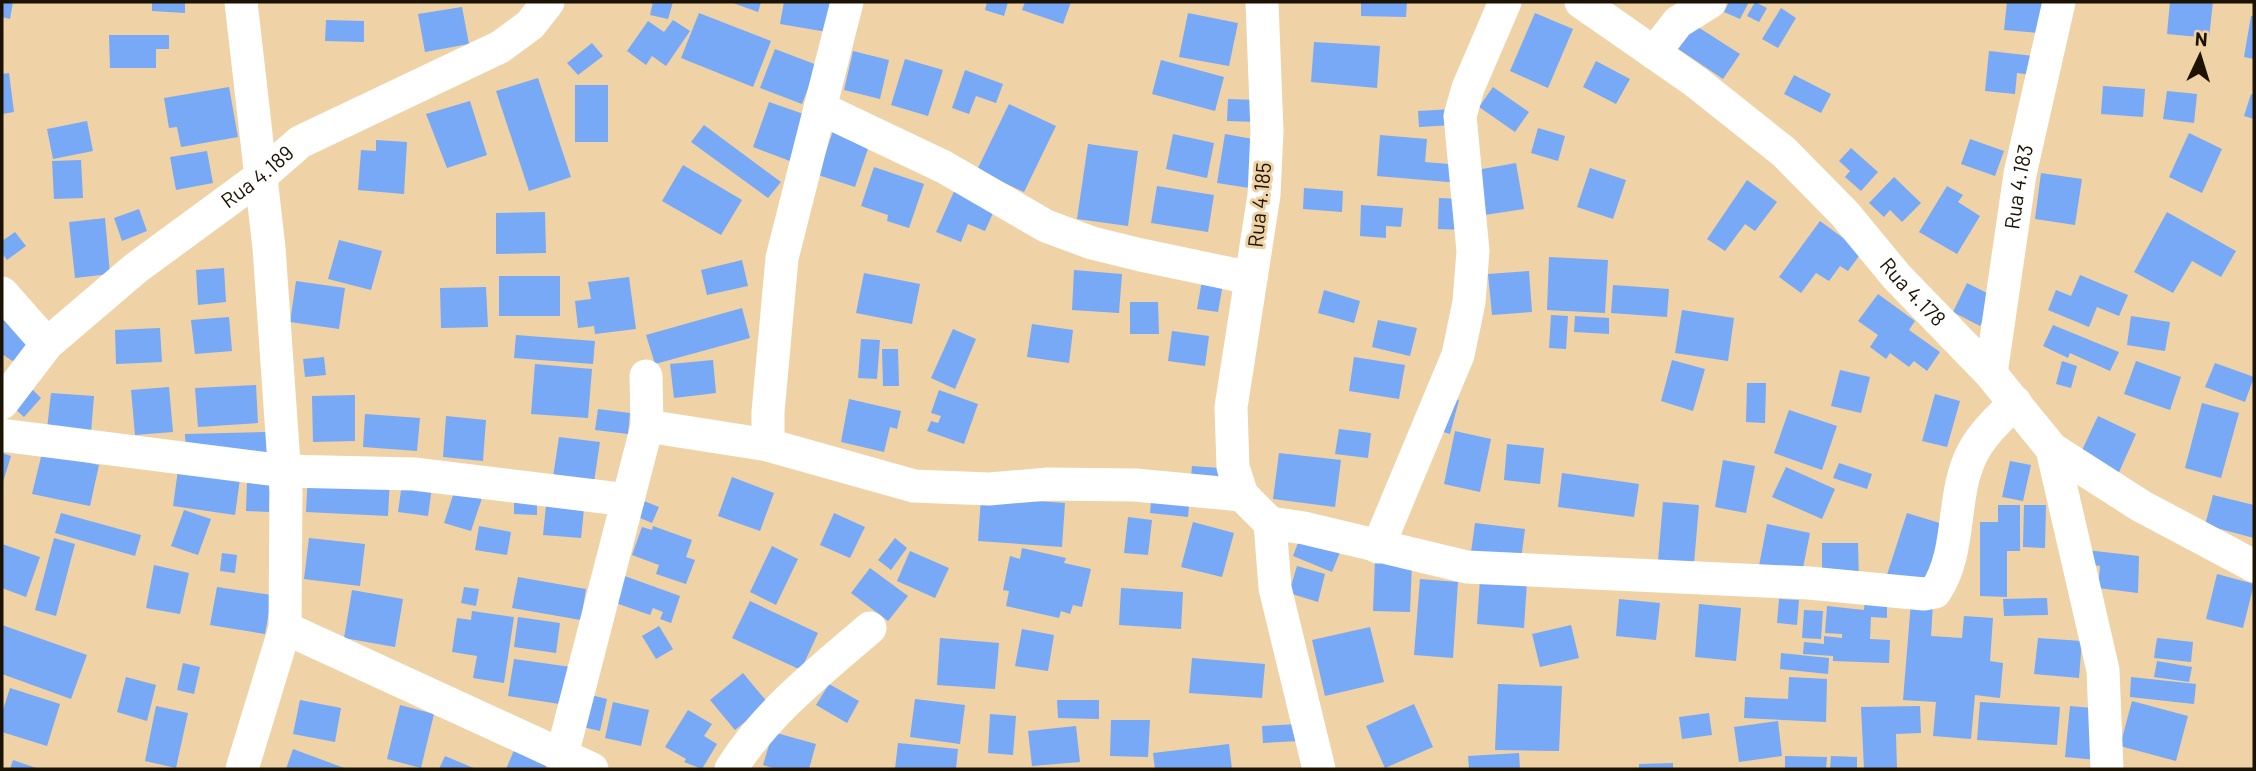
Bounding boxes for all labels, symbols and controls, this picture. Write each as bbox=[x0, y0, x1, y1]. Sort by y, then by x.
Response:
north arrow bbox=[2165, 21, 2235, 91]
text: N bbox=[2194, 27, 2208, 50]
street label: Rua 4.189 bbox=[216, 140, 298, 212]
street label: Rua 4.183 bbox=[1998, 142, 2037, 231]
street label: Rua 4.185 bbox=[1242, 161, 1275, 249]
street label: Rua 4.178 bbox=[1875, 252, 1952, 331]

